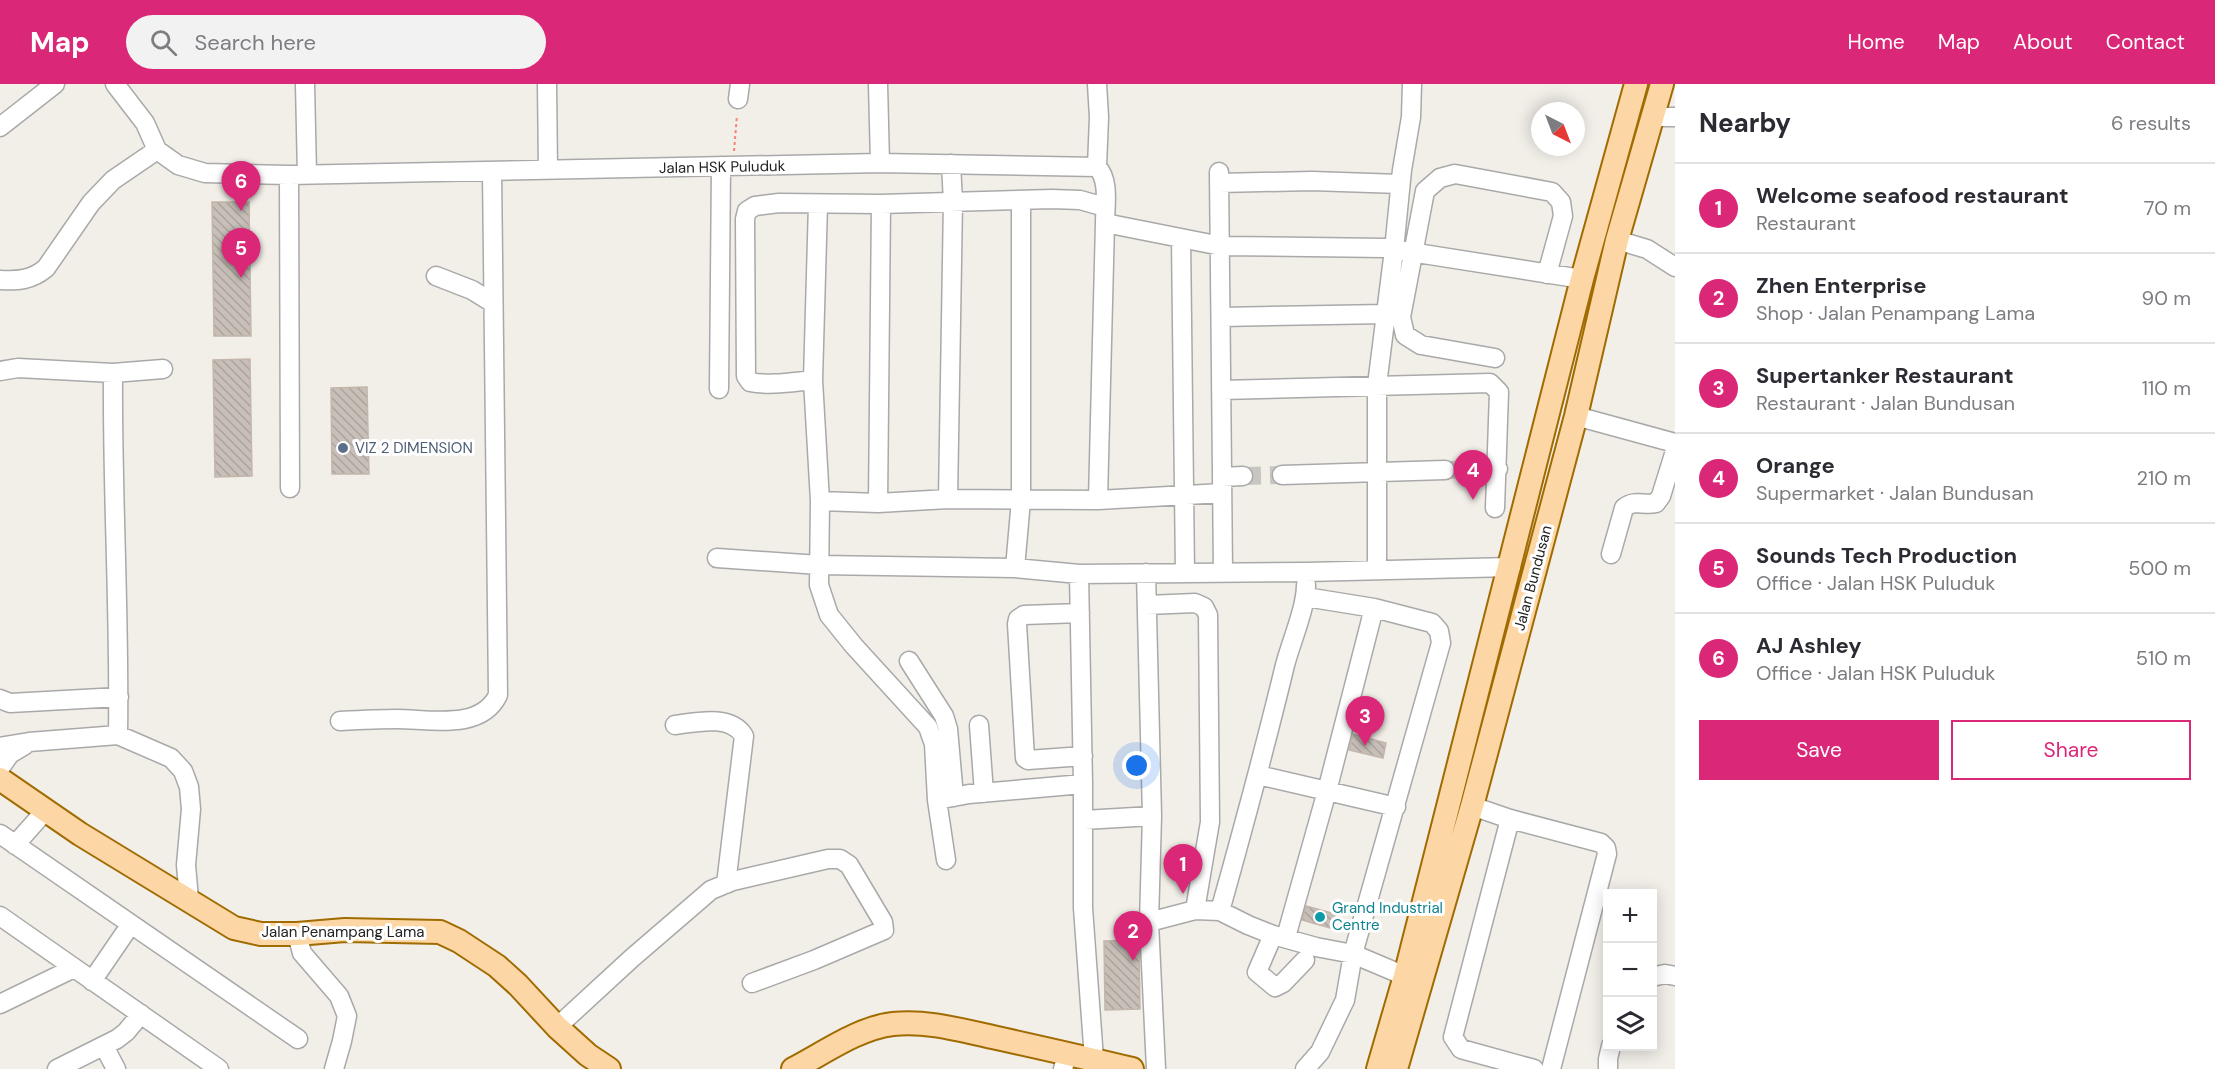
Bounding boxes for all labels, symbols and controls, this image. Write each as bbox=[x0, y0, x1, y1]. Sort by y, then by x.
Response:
search box bbox=[126, 15, 546, 69]
text: Map bbox=[30, 24, 90, 61]
icon: search bbox=[147, 26, 180, 59]
text: Search here bbox=[195, 28, 316, 57]
text: Home bbox=[1847, 28, 1905, 56]
text: Map bbox=[1938, 28, 1980, 56]
text: About bbox=[2013, 28, 2073, 56]
text: Contact bbox=[2106, 28, 2185, 56]
north arrow bbox=[1531, 102, 1585, 156]
text: Nearby bbox=[1699, 106, 1791, 140]
text: 6 results bbox=[2111, 110, 2191, 136]
street label: Jalan HSK Puluduk bbox=[659, 156, 786, 178]
pin: 6 bbox=[222, 162, 260, 211]
text: Welcome seafood restaurant bbox=[1756, 181, 2069, 210]
text: 1 bbox=[1715, 195, 1722, 221]
text: 70 m bbox=[2144, 195, 2191, 221]
text: Restaurant bbox=[1756, 210, 1856, 236]
pin: 5 bbox=[222, 228, 260, 278]
text: Zhen Enterprise bbox=[1756, 271, 1927, 300]
text: 2 bbox=[1713, 285, 1724, 311]
text: 90 m bbox=[2142, 285, 2191, 311]
text: Shop · Jalan Penampang Lama bbox=[1756, 300, 2035, 326]
text: Supertanker Restaurant bbox=[1756, 361, 2014, 390]
text: 3 bbox=[1712, 375, 1725, 401]
text: 110 m bbox=[2142, 375, 2191, 401]
text: Restaurant · Jalan Bundusan bbox=[1756, 390, 2015, 416]
place label: VIZ 2 DIMENSION bbox=[355, 438, 473, 458]
marker: VIZ 2 DIMENSION bbox=[336, 441, 350, 455]
pin: 4 bbox=[1454, 450, 1492, 500]
text: Orange bbox=[1756, 451, 1835, 480]
text: 4 bbox=[1712, 465, 1725, 491]
text: 210 m bbox=[2136, 465, 2191, 491]
text: Supermarket · Jalan Bundusan bbox=[1756, 480, 2034, 506]
street label: Jalan Bundusan bbox=[1509, 523, 1557, 633]
text: Sounds Tech Production bbox=[1756, 541, 2017, 570]
text: 5 bbox=[1712, 555, 1725, 581]
text: 500 m bbox=[2128, 555, 2191, 581]
text: Office · Jalan HSK Puluduk bbox=[1756, 570, 1995, 596]
text: AJ Ashley bbox=[1756, 631, 1861, 660]
text: 6 bbox=[1712, 645, 1725, 671]
text: 510 m bbox=[2136, 645, 2191, 671]
text: Office · Jalan HSK Puluduk bbox=[1756, 660, 1995, 686]
pin: 3 bbox=[1346, 696, 1384, 746]
button: Save bbox=[1699, 720, 1939, 780]
button: Share bbox=[1951, 720, 2191, 780]
your location bbox=[1122, 751, 1151, 780]
pin: 1 bbox=[1164, 844, 1202, 894]
map controls bbox=[1603, 889, 1657, 1051]
button: + bbox=[1603, 889, 1657, 943]
place label: Grand Industrial Centre bbox=[1332, 898, 1443, 935]
marker: Grand Industrial Centre bbox=[1313, 910, 1327, 924]
pin: 2 bbox=[1114, 912, 1152, 961]
street label: Jalan Penampang Lama bbox=[262, 922, 424, 942]
button: − bbox=[1603, 943, 1657, 997]
button: layers bbox=[1603, 997, 1657, 1051]

